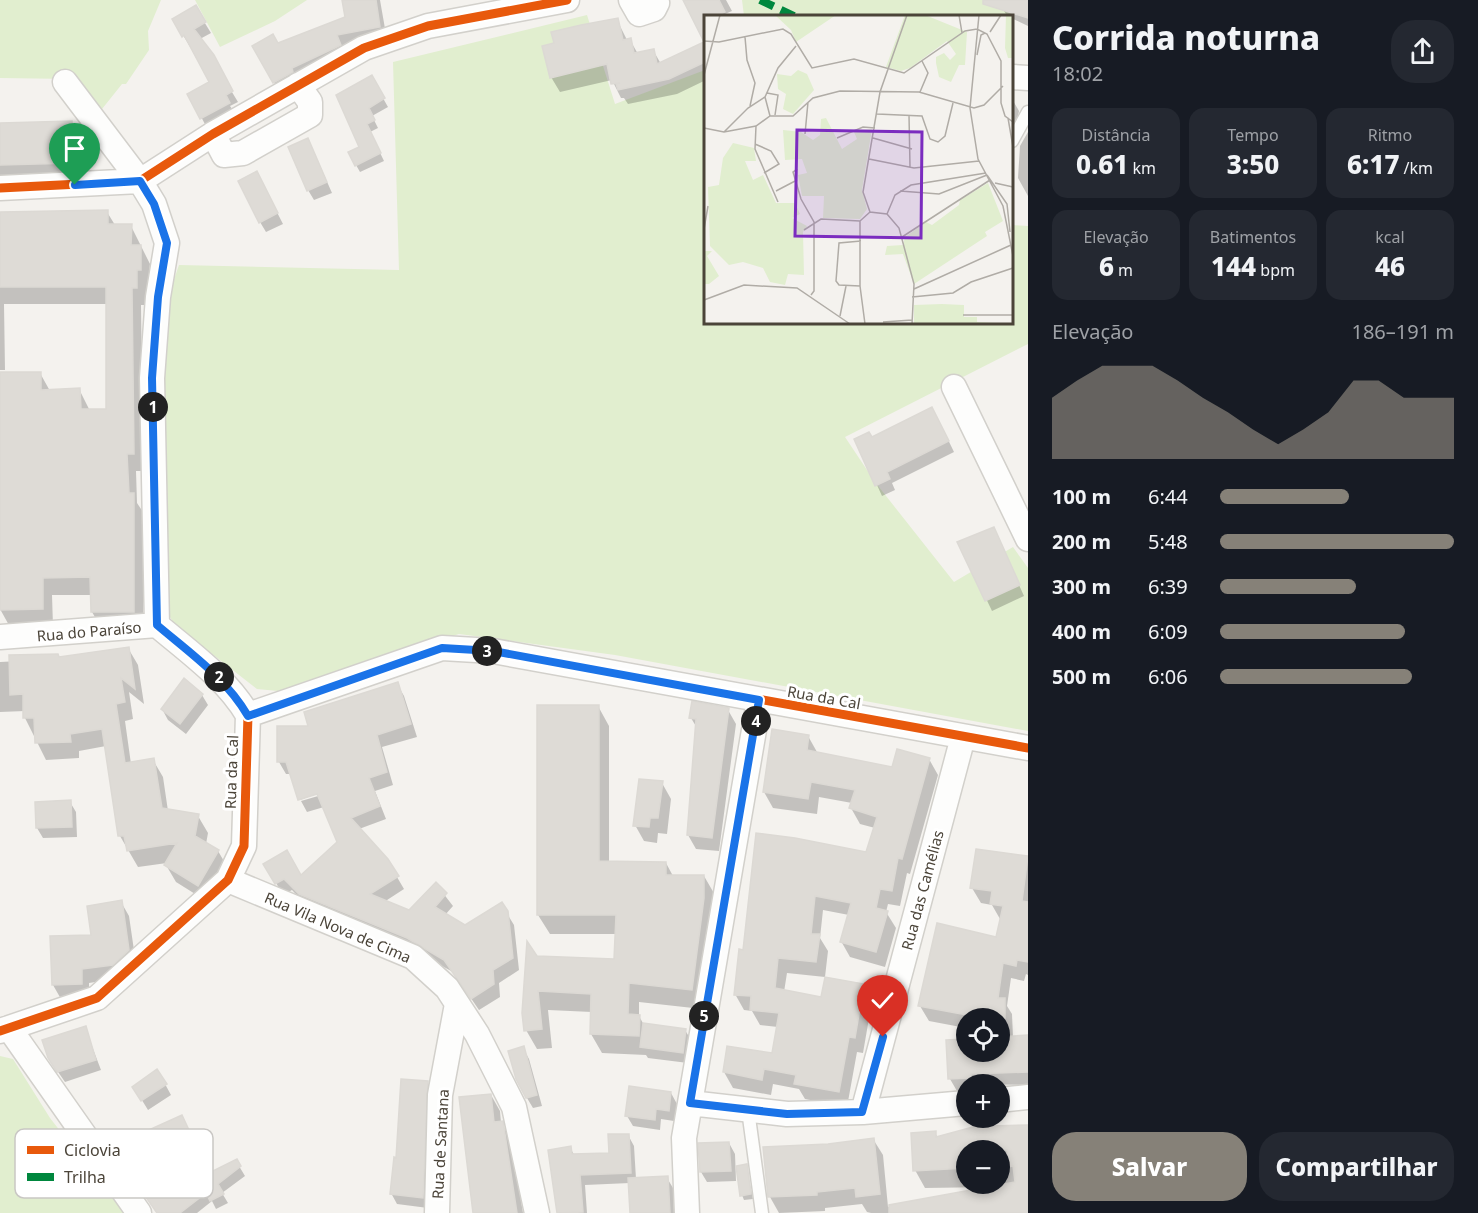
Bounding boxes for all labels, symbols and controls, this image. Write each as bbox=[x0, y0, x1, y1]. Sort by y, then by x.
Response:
inset map bbox=[704, 15, 1013, 324]
text: Corrida noturna bbox=[1052, 15, 1320, 60]
button: share bbox=[1391, 20, 1454, 83]
text: 18:02 bbox=[1052, 60, 1103, 87]
pin bbox=[49, 123, 100, 185]
text: Distância bbox=[1082, 124, 1150, 146]
text: Tempo bbox=[1227, 124, 1279, 146]
text: Ritmo bbox=[1368, 124, 1412, 146]
icon: arrive bbox=[58, 132, 91, 165]
text: 0.61 bbox=[1076, 146, 1128, 182]
text: 3:50 bbox=[1227, 146, 1279, 182]
text: 6:17 bbox=[1347, 146, 1399, 182]
text: km bbox=[1128, 157, 1156, 179]
text: /km bbox=[1399, 157, 1433, 179]
text: Elevação bbox=[1083, 226, 1149, 248]
text: Batimentos bbox=[1210, 226, 1296, 248]
text: kcal bbox=[1375, 226, 1405, 248]
text: 6 bbox=[1099, 248, 1114, 284]
text: 144 bbox=[1211, 248, 1256, 284]
text: 46 bbox=[1375, 248, 1405, 284]
text: m bbox=[1114, 259, 1133, 281]
text: bpm bbox=[1256, 259, 1295, 281]
text: Elevação bbox=[1052, 318, 1133, 345]
text: 186–191 m bbox=[1351, 318, 1454, 345]
pin: 1 bbox=[138, 392, 168, 422]
text: 1 bbox=[148, 396, 158, 418]
text: 100 m bbox=[1052, 483, 1111, 510]
text: 6:44 bbox=[1148, 483, 1188, 510]
text: 200 m bbox=[1052, 528, 1111, 555]
text: 5:48 bbox=[1148, 528, 1188, 555]
text: 300 m bbox=[1052, 573, 1111, 600]
text: 6:39 bbox=[1148, 573, 1188, 600]
street label: Rua do Paraíso bbox=[36, 616, 142, 646]
text: 400 m bbox=[1052, 618, 1111, 645]
text: 6:09 bbox=[1148, 618, 1188, 645]
pin: 3 bbox=[472, 636, 502, 666]
text: 3 bbox=[482, 640, 492, 662]
pin: 2 bbox=[204, 662, 234, 692]
text: 500 m bbox=[1052, 663, 1111, 690]
text: 6:06 bbox=[1148, 663, 1188, 690]
text: 2 bbox=[214, 666, 224, 688]
street label: Rua da Cal bbox=[786, 681, 862, 713]
pin: 4 bbox=[741, 706, 771, 736]
text: 4 bbox=[751, 710, 761, 732]
street label: Rua da Cal bbox=[220, 735, 242, 809]
street label: Rua das Camélias bbox=[896, 828, 948, 952]
street label: Rua Vila Nova de Cima bbox=[262, 887, 414, 967]
pin bbox=[857, 975, 908, 1037]
icon: check bbox=[866, 984, 899, 1017]
pin: 5 bbox=[689, 1001, 719, 1031]
text: 5 bbox=[699, 1005, 709, 1027]
map controls bbox=[956, 1008, 1010, 1194]
button: locate bbox=[956, 1008, 1010, 1062]
button: + bbox=[956, 1074, 1010, 1128]
street label: Rua de Santana bbox=[427, 1089, 453, 1199]
legend bbox=[15, 1129, 213, 1198]
button: Salvar bbox=[1052, 1132, 1247, 1201]
button: Compartilhar bbox=[1259, 1132, 1454, 1201]
text: Ciclovia bbox=[64, 1139, 121, 1161]
button: − bbox=[956, 1140, 1010, 1194]
text: Trilha bbox=[64, 1166, 106, 1188]

